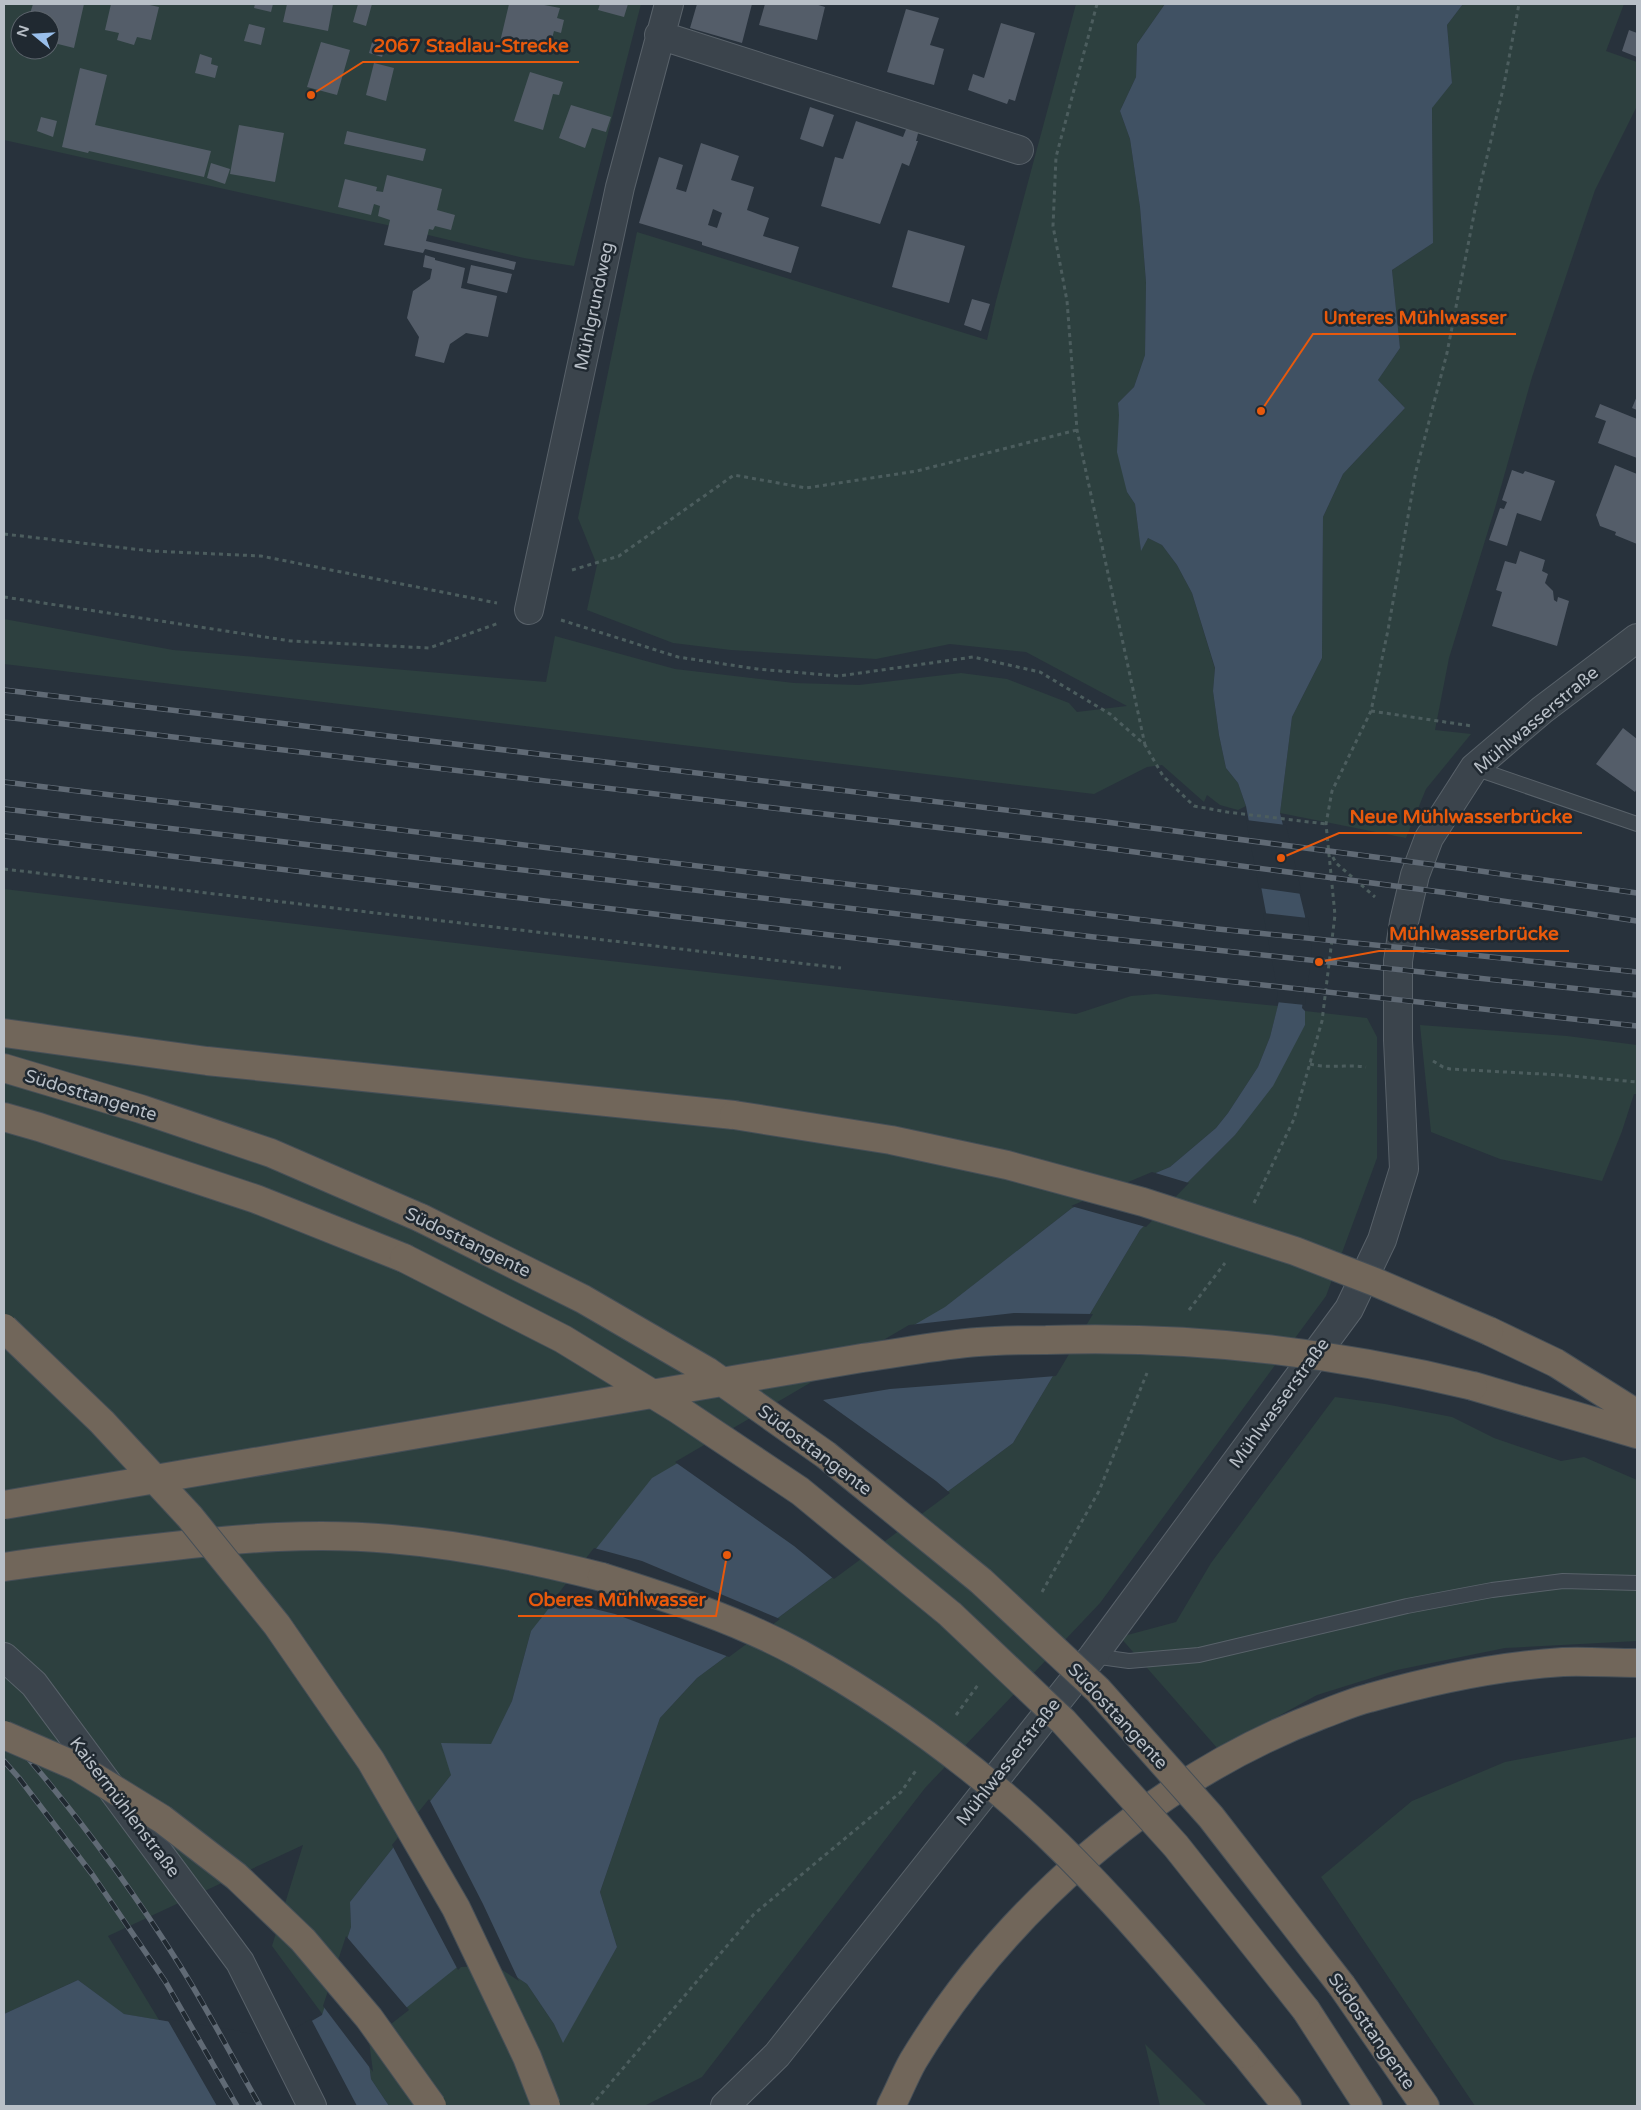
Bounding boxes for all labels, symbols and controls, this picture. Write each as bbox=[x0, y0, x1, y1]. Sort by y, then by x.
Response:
north arrow bbox=[10, 10, 60, 60]
text: N bbox=[13, 23, 33, 39]
callout: 2067 Stadlau-Strecke bbox=[363, 28, 579, 62]
text: 2067 Stadlau-Strecke bbox=[373, 35, 569, 57]
street label: Mühlgrundweg bbox=[570, 240, 618, 372]
callout: Unteres Mühlwasser bbox=[1313, 300, 1516, 334]
text: Unteres Mühlwasser bbox=[1324, 307, 1507, 329]
street label: Mühlwasserstraße bbox=[1469, 662, 1603, 778]
callout: Neue Mühlwasserbrücke bbox=[1339, 799, 1582, 833]
text: Neue Mühlwasserbrücke bbox=[1350, 806, 1573, 828]
callout: Mühlwasserbrücke bbox=[1379, 917, 1569, 951]
text: Mühlwasserbrücke bbox=[1389, 923, 1559, 945]
street label: Südosttangente bbox=[22, 1064, 160, 1126]
street label: Südosttangente bbox=[402, 1202, 534, 1282]
street label: Mühlwasserstraße bbox=[1224, 1334, 1334, 1472]
street label: Südosttangente bbox=[754, 1400, 876, 1500]
callout: Oberes Mühlwasser bbox=[518, 1582, 716, 1616]
text: Oberes Mühlwasser bbox=[528, 1589, 707, 1611]
street label: Südosttangente bbox=[1063, 1658, 1173, 1774]
street label: Mühlwasserstraße bbox=[951, 1694, 1065, 1830]
street label: Kaisermühlenstraße bbox=[65, 1733, 185, 1881]
street label: Südosttangente bbox=[1324, 1969, 1420, 2093]

